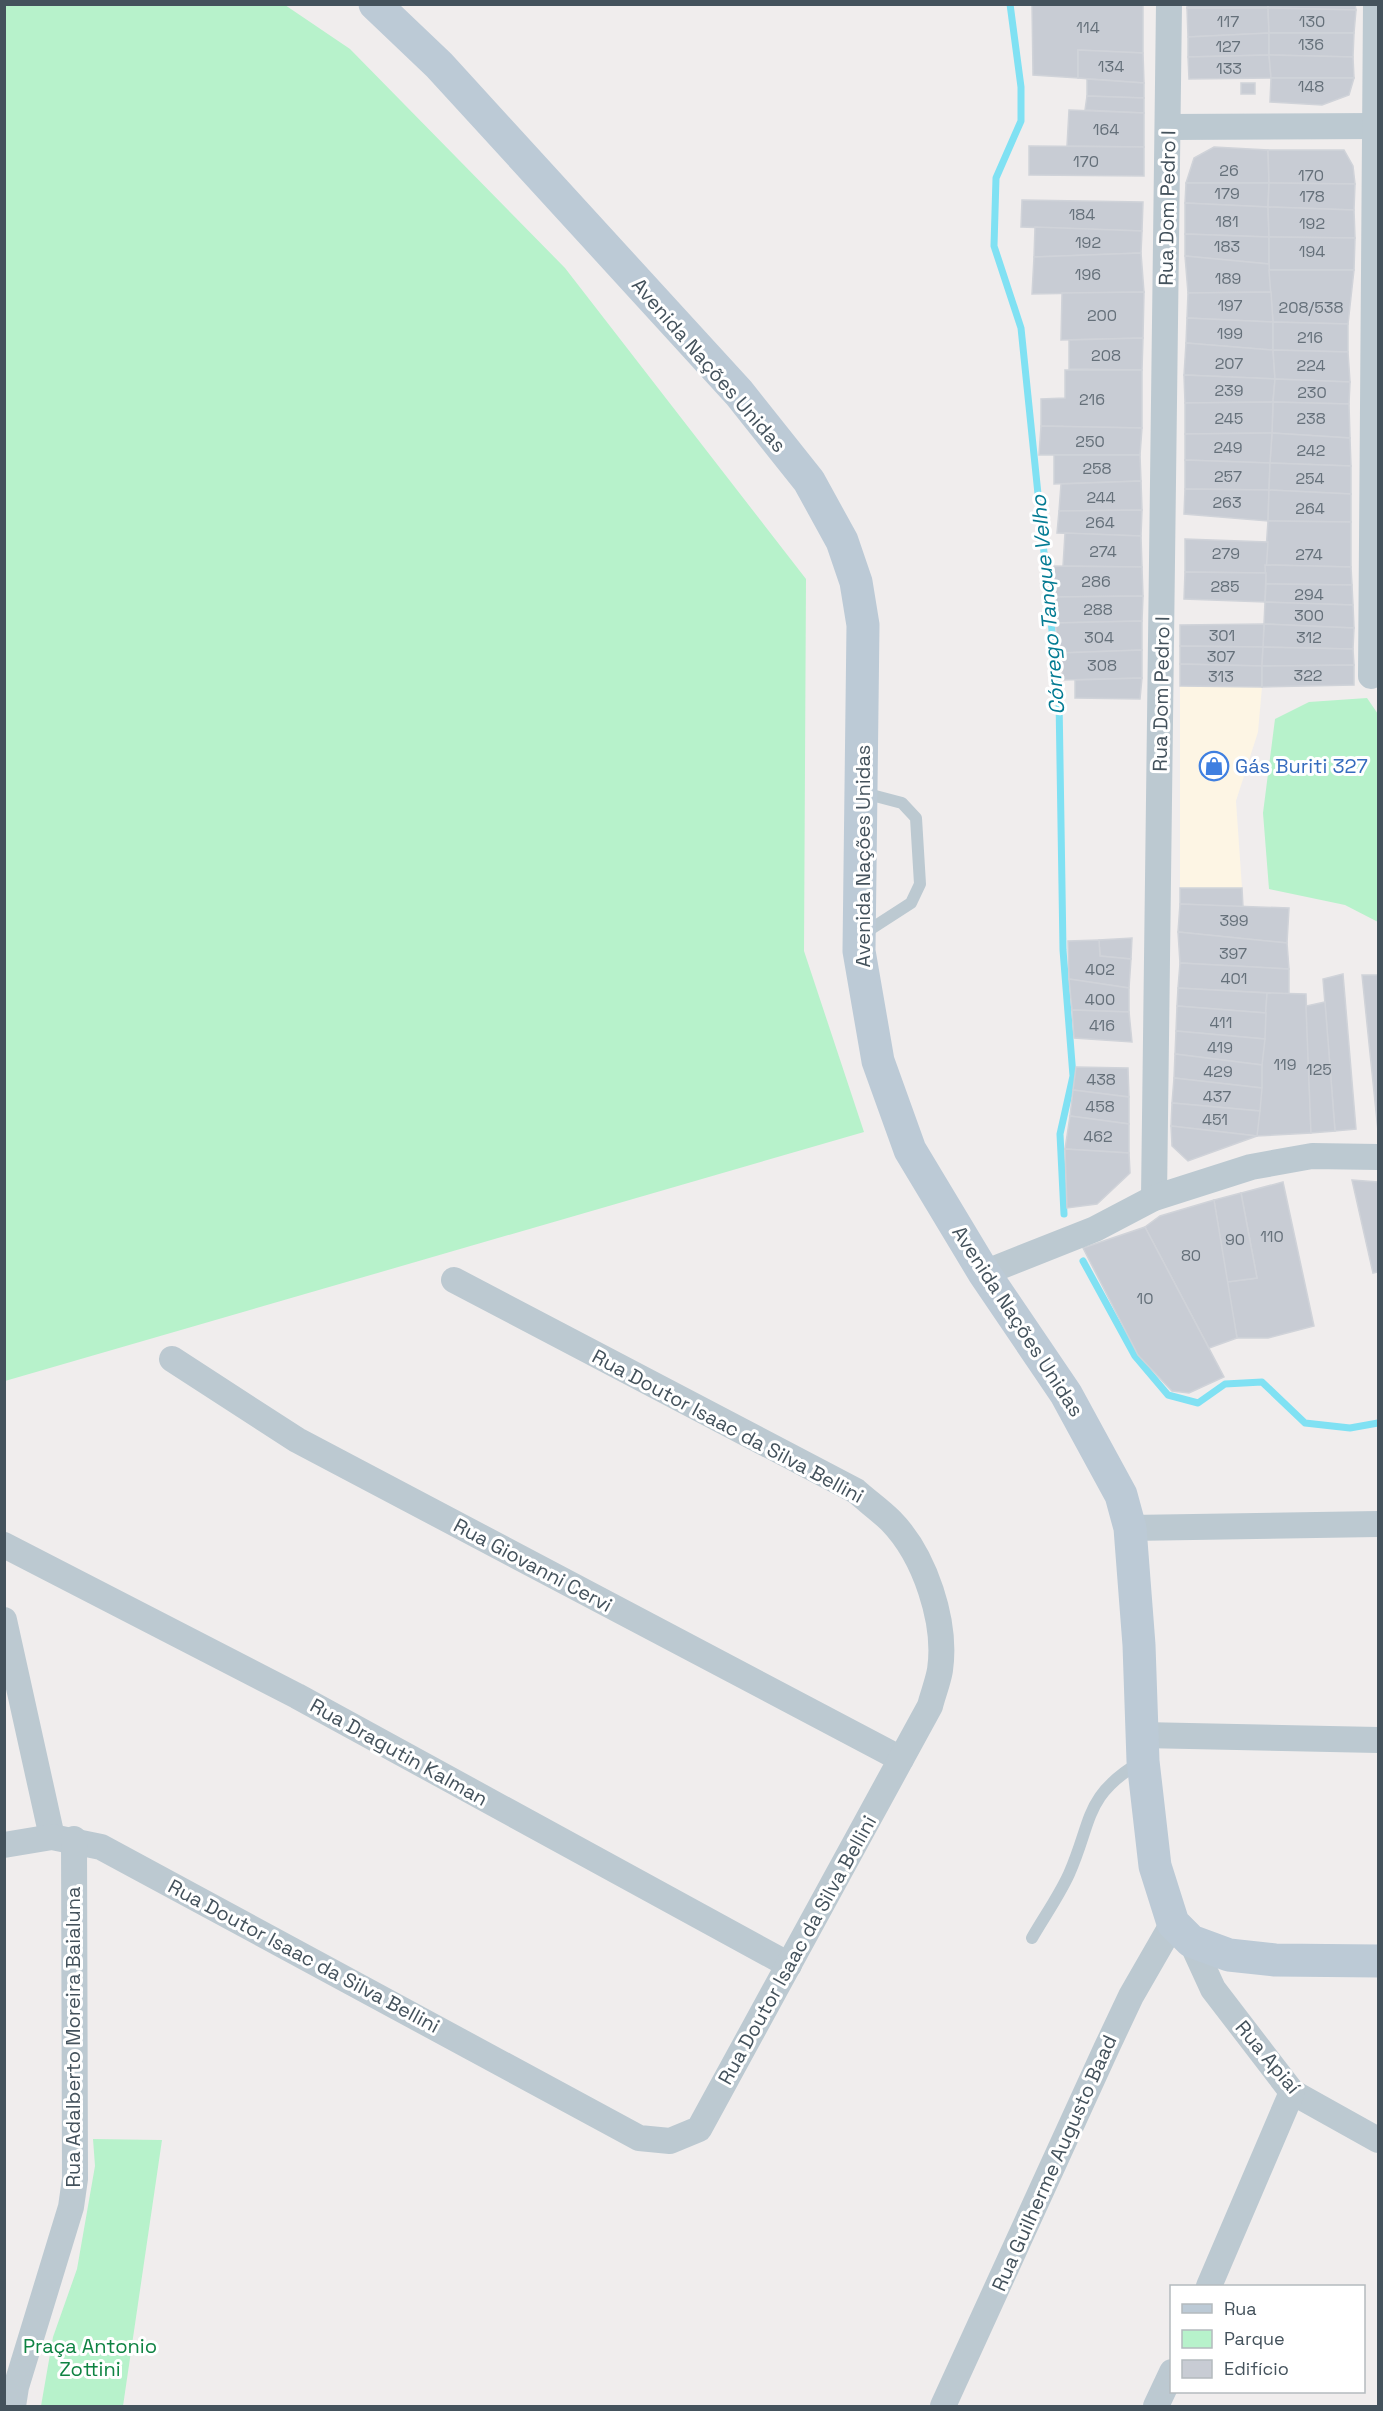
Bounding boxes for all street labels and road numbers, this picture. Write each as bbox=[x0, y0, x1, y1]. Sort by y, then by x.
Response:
street label: Rua Dom Pedro I bbox=[1153, 130, 1181, 286]
street label: Avenida Nações Unidas bbox=[626, 272, 792, 458]
street label: Rua Dom Pedro I bbox=[1147, 616, 1175, 772]
street label: Avenida Nações Unidas bbox=[850, 745, 876, 967]
street label: Avenida Nações Unidas bbox=[946, 1220, 1090, 1422]
street label: Rua Doutor Isaac da Silva Bellini bbox=[588, 1343, 868, 1509]
street label: Rua Giovanni Cervi bbox=[449, 1512, 617, 1618]
street label: Rua Dragutin Kalman bbox=[306, 1692, 492, 1812]
street label: Rua Doutor Isaac da Silva Bellini bbox=[712, 1811, 882, 2089]
street label: Rua Doutor Isaac da Silva Bellini bbox=[164, 1873, 444, 2039]
street label: Rua Adalberto Moreira Baialuna bbox=[60, 1886, 86, 2188]
street label: Rua Apiaí bbox=[1230, 2015, 1306, 2099]
street label: Rua Guilherme Augusto Baad bbox=[986, 2031, 1122, 2295]

